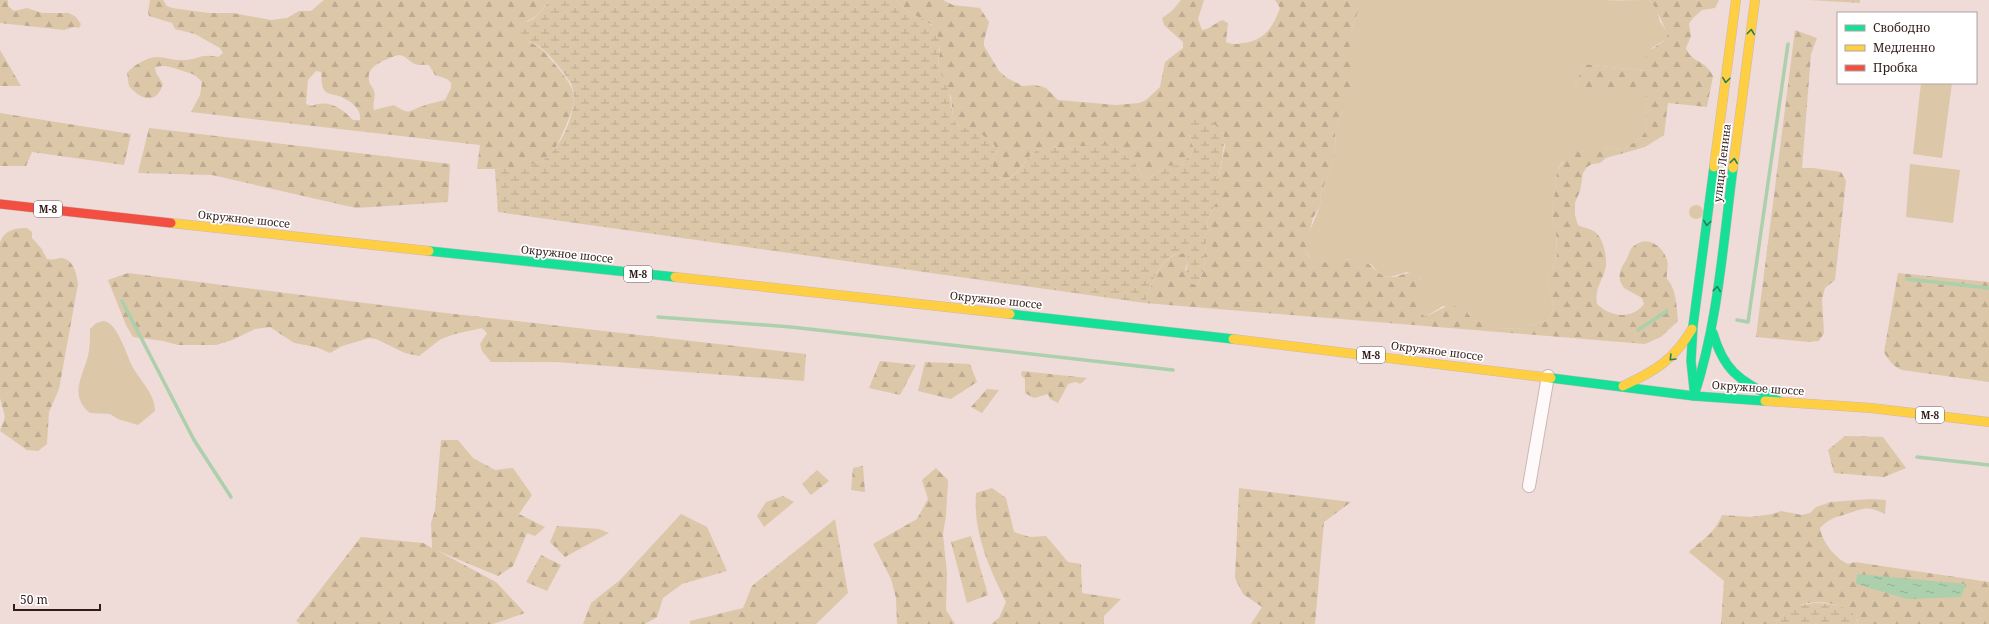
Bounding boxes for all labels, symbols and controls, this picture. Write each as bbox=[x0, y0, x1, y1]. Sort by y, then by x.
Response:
legend bbox=[1837, 12, 1977, 84]
text: Свободно bbox=[1873, 19, 1930, 36]
one-way arrow bbox=[1746, 29, 1755, 35]
text: Медленно bbox=[1873, 39, 1935, 56]
text: Пробка bbox=[1873, 59, 1918, 76]
one-way arrow bbox=[1722, 77, 1731, 83]
street label: улица Ленина bbox=[1709, 123, 1734, 203]
one-way arrow bbox=[1729, 158, 1738, 164]
road number: М-8 bbox=[34, 201, 62, 217]
street label: Окружное шоссе bbox=[197, 206, 291, 231]
one-way arrow bbox=[1703, 220, 1712, 226]
street label: Окружное шоссе bbox=[520, 241, 614, 266]
road number: М-8 bbox=[624, 266, 652, 282]
one-way arrow bbox=[1712, 286, 1721, 293]
street label: Окружное шоссе bbox=[949, 287, 1043, 312]
street label: Окружное шоссе bbox=[1390, 337, 1484, 364]
road number: М-8 bbox=[1357, 347, 1385, 363]
one-way arrow bbox=[1669, 353, 1677, 361]
street label: Окружное шоссе bbox=[1711, 377, 1805, 398]
road number: М-8 bbox=[1916, 407, 1944, 423]
scale bar bbox=[14, 586, 100, 612]
text: 50 m bbox=[20, 591, 48, 608]

